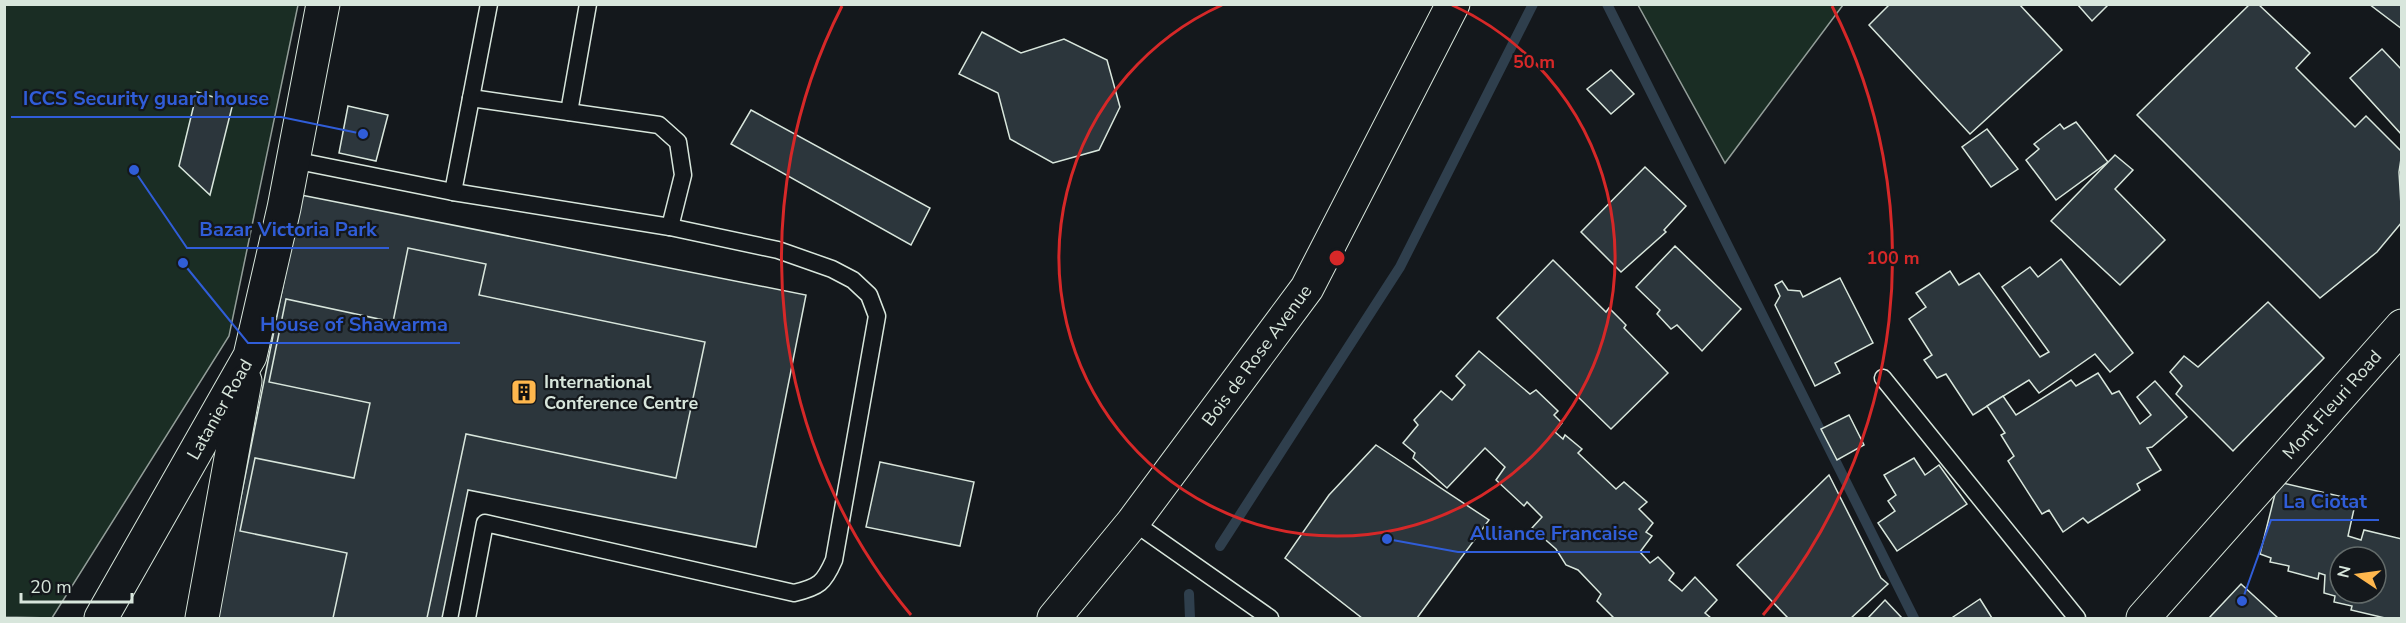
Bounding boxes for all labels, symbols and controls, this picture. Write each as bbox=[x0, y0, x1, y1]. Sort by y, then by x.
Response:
text: 50 m bbox=[1513, 50, 1555, 74]
callout: ICCS Security guard house bbox=[11, 79, 281, 117]
text: ICCS Security guard house bbox=[23, 85, 269, 112]
callout: Bazar Victoria Park bbox=[187, 210, 389, 248]
text: Bazar Victoria Park bbox=[199, 216, 378, 243]
text: 100 m bbox=[1866, 246, 1920, 270]
centre of rings bbox=[1327, 248, 1347, 268]
street label: Bois de Rose Avenue bbox=[1196, 280, 1317, 431]
callout: House of Shawarma bbox=[248, 305, 460, 343]
text: House of Shawarma bbox=[260, 311, 448, 338]
street label: Mont Fleuri Road bbox=[2277, 345, 2387, 465]
street label: Latanier Road bbox=[181, 355, 258, 464]
place label: International Conference Centre bbox=[544, 370, 698, 415]
building icon: International Conference Centre bbox=[509, 377, 539, 407]
callout: La Ciotat bbox=[2271, 482, 2379, 520]
text: La Ciotat bbox=[2283, 488, 2367, 515]
callout: Alliance Francaise bbox=[1458, 514, 1650, 552]
text: Alliance Francaise bbox=[1470, 520, 1638, 547]
north arrow bbox=[2328, 545, 2388, 605]
text: N bbox=[2332, 564, 2356, 580]
scale bar bbox=[21, 566, 132, 604]
text: 20 m bbox=[30, 575, 72, 599]

